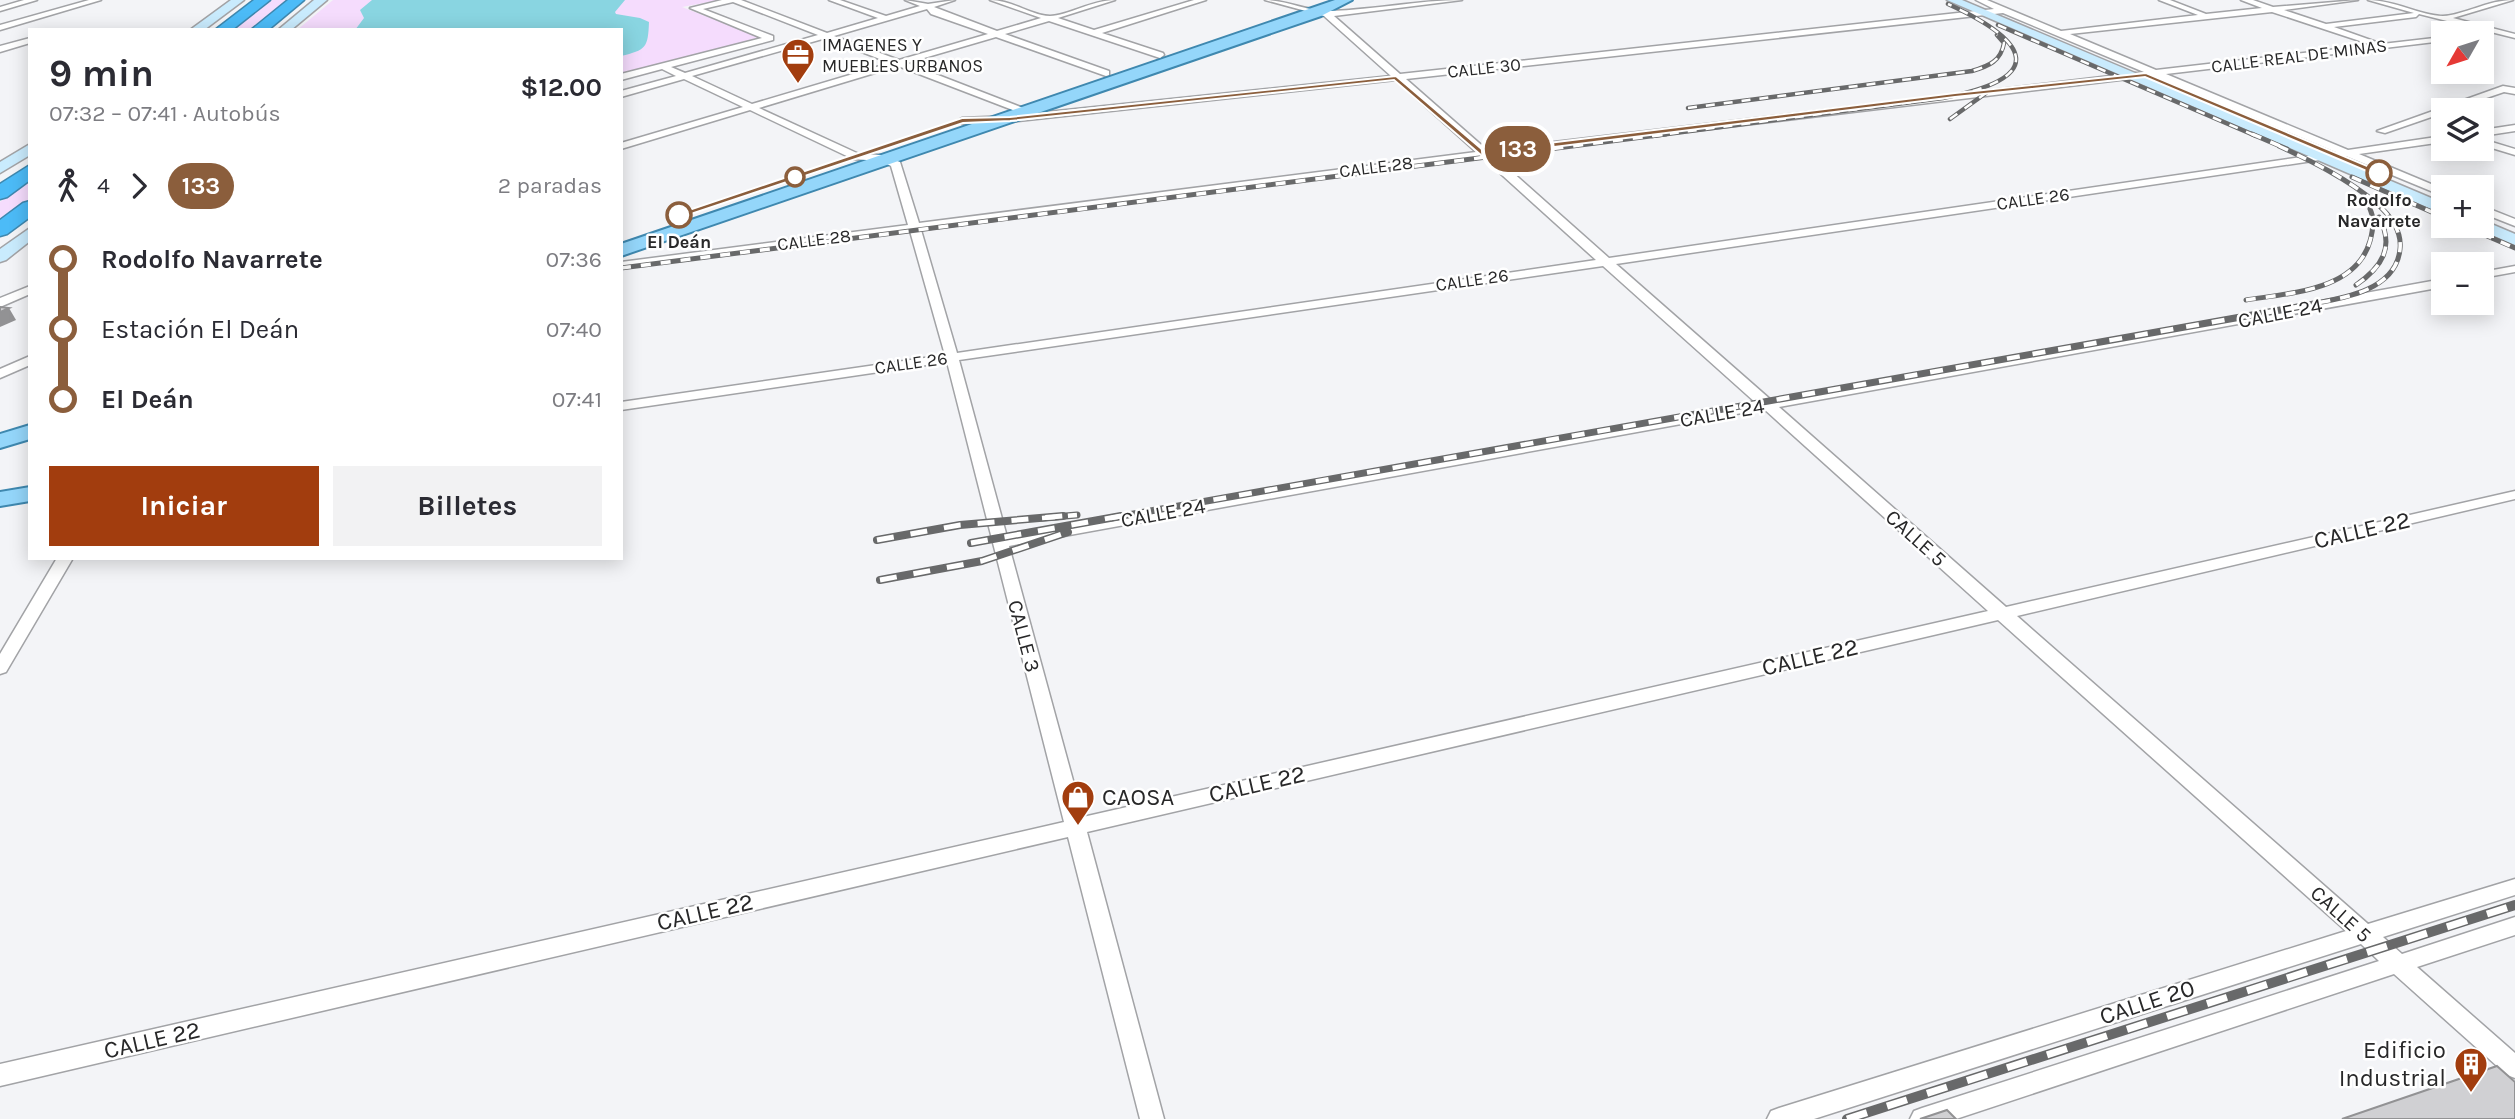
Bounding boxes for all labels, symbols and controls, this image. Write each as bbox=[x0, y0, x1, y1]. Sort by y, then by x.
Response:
north arrow bbox=[2431, 21, 2494, 84]
map controls bbox=[2431, 21, 2494, 315]
place label: IMAGENES Y MUEBLES URBANOS bbox=[822, 34, 983, 77]
street label: CALLE REAL DE MINAS bbox=[2210, 34, 2388, 78]
office icon: IMAGENES Y MUEBLES URBANOS bbox=[779, 36, 817, 85]
text: 9 min bbox=[49, 51, 154, 96]
street label: CALLE 30 bbox=[1446, 53, 1522, 83]
text: $12.00 bbox=[521, 72, 602, 103]
button: layers bbox=[2431, 98, 2494, 161]
text: 07:32 – 07:41 · Autobús bbox=[49, 100, 281, 127]
line badge: 133 bbox=[1478, 126, 1558, 172]
text: 133 bbox=[1499, 135, 1537, 163]
street label: CALLE 28 bbox=[1338, 152, 1414, 182]
marker: Rodolfo Navarrete bbox=[2366, 160, 2392, 186]
icon: walk bbox=[49, 167, 87, 205]
icon: forward bbox=[120, 167, 158, 205]
unlabelled marker bbox=[785, 167, 805, 187]
text: 4 bbox=[97, 172, 110, 199]
text: 133 bbox=[182, 172, 220, 200]
text: 2 paradas bbox=[498, 172, 602, 199]
button: + bbox=[2431, 175, 2494, 238]
street label: CALLE 26 bbox=[1995, 183, 2071, 215]
place label: Rodolfo Navarrete bbox=[2337, 189, 2421, 232]
marker: El Deán bbox=[666, 202, 692, 228]
street label: CALLE 28 bbox=[776, 225, 852, 255]
place label: El Deán bbox=[647, 231, 711, 253]
text: Rodolfo Navarrete bbox=[101, 244, 323, 275]
text: 07:36 bbox=[546, 246, 602, 273]
button: − bbox=[2431, 252, 2494, 315]
street label: CALLE 26 bbox=[1434, 264, 1510, 296]
street label: CALLE 24 bbox=[2236, 293, 2324, 333]
text: Estación El Deán bbox=[101, 314, 299, 345]
text: 07:40 bbox=[546, 316, 602, 343]
street label: CALLE 26 bbox=[873, 347, 949, 379]
text: El Deán bbox=[101, 384, 194, 415]
text: 07:41 bbox=[552, 386, 602, 413]
street label: CALLE 24 bbox=[1678, 394, 1766, 432]
button: Iniciar bbox=[49, 466, 319, 546]
button: Billetes bbox=[333, 466, 602, 546]
street label: CALLE 24 bbox=[1119, 494, 1207, 532]
street label: CALLE 5 bbox=[1881, 505, 1951, 571]
street label: CALLE 22 bbox=[2311, 505, 2413, 555]
street label: CALLE 3 bbox=[1003, 597, 1045, 675]
street label: CALLE 22 bbox=[1759, 632, 1861, 682]
street label: CALLE 22 bbox=[1206, 759, 1308, 809]
shop icon: CAOSA bbox=[1059, 778, 1097, 827]
place label: CAOSA bbox=[1102, 783, 1175, 811]
street label: CALLE 5 bbox=[2306, 881, 2376, 947]
street label: CALLE 22 bbox=[654, 887, 756, 937]
street label: CALLE 20 bbox=[2096, 973, 2198, 1031]
street label: CALLE 22 bbox=[101, 1015, 203, 1065]
place label: Edificio Industrial bbox=[2339, 1036, 2446, 1092]
building icon: Edificio Industrial bbox=[2452, 1045, 2490, 1094]

